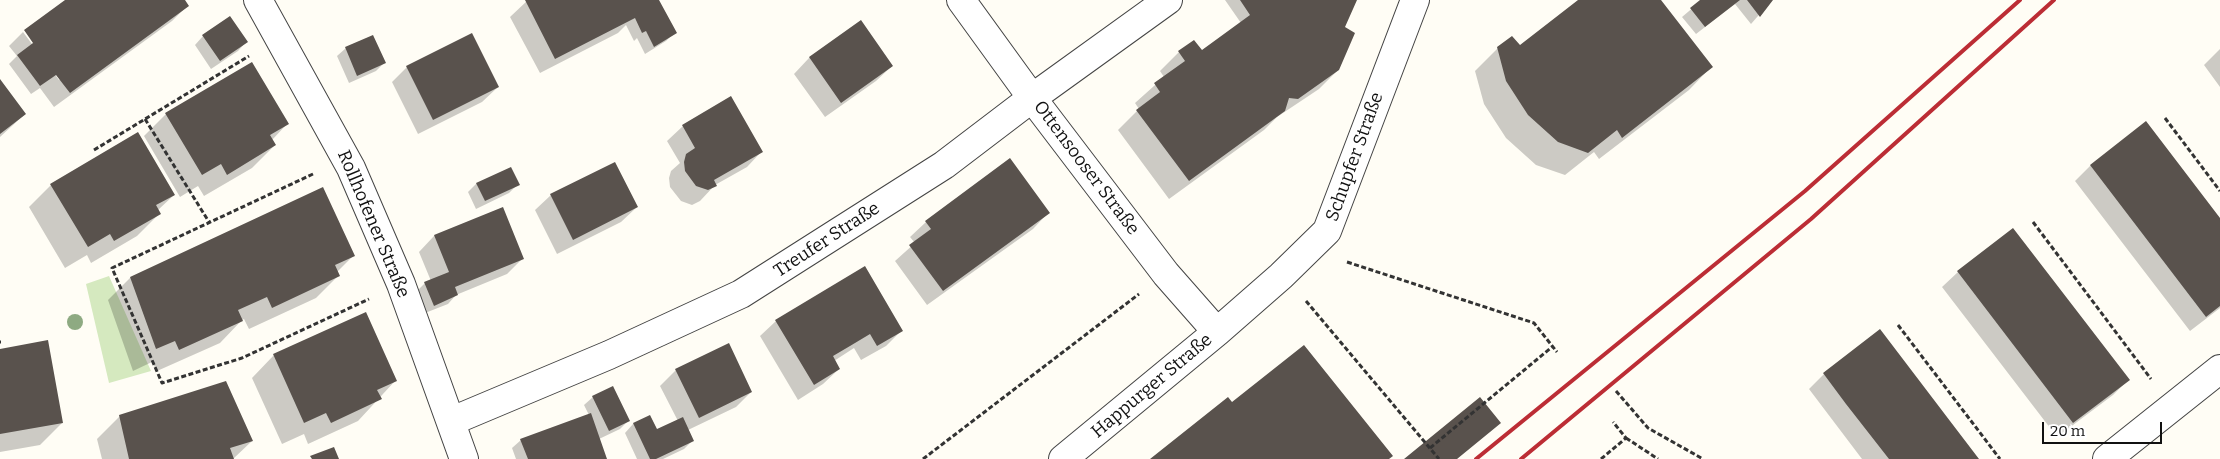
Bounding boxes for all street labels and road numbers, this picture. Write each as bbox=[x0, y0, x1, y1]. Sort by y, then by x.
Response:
street label: Schupfer Straße bbox=[1322, 90, 1388, 224]
street label: Ottensooser Straße bbox=[1029, 97, 1143, 239]
street label: Rollhofener Straße bbox=[332, 147, 414, 301]
street label: Treufer Straße bbox=[770, 198, 884, 282]
street label: Happurger Straße bbox=[1087, 329, 1217, 443]

